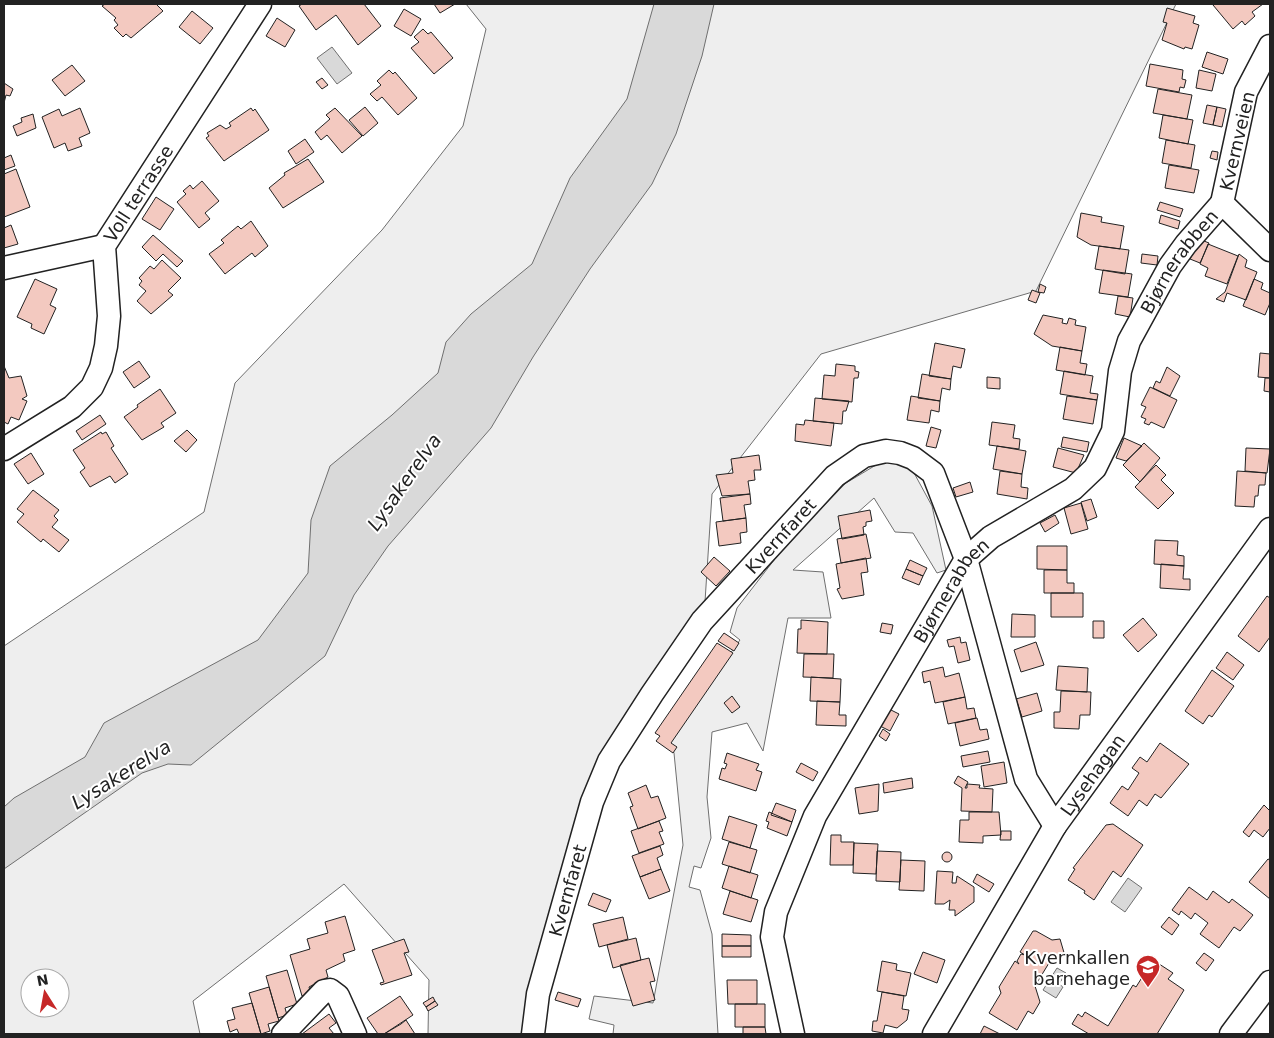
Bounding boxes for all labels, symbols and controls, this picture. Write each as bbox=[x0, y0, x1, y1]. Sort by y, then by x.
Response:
street label: Kvernveien bbox=[1215, 89, 1259, 193]
street label: Voll terrasse bbox=[99, 141, 177, 246]
street label: Bjørnerabben bbox=[1136, 205, 1222, 317]
water label: Lysakerelva bbox=[363, 429, 445, 535]
street label: Kvernfaret bbox=[741, 494, 820, 578]
street label: Bjørnerabben bbox=[909, 534, 993, 646]
street label: Lysehagan bbox=[1056, 730, 1129, 820]
water label: Lysakerelva bbox=[67, 735, 175, 813]
street label: Kvernfaret bbox=[544, 842, 590, 939]
place label: Kvernkallen barnehage bbox=[1024, 947, 1130, 989]
school or university icon: Kvernkallen barnehage bbox=[1135, 954, 1161, 988]
north arrow bbox=[20, 968, 70, 1018]
text: N bbox=[35, 971, 50, 989]

